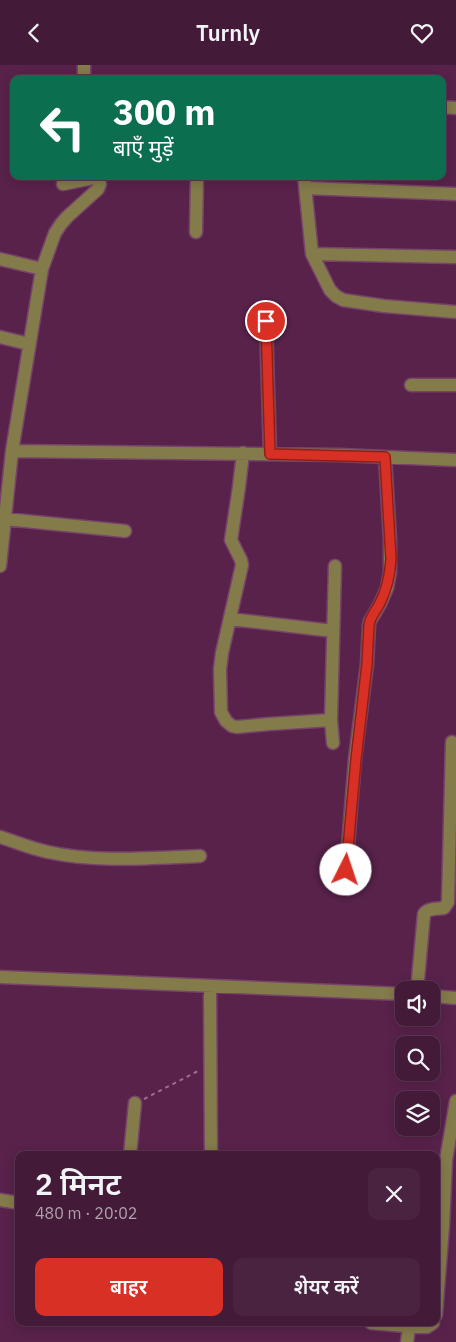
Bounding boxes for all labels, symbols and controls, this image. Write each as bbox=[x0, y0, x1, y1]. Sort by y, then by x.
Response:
text: Turnly bbox=[196, 18, 260, 47]
icon: back bbox=[20, 19, 48, 47]
icon: heart bbox=[408, 19, 436, 47]
text: 300 m bbox=[113, 89, 216, 135]
icon: left bbox=[30, 95, 95, 160]
text: बाएँ मुड़ें bbox=[113, 133, 174, 162]
pin bbox=[245, 300, 287, 342]
icon: arrive bbox=[252, 307, 280, 335]
position arrow bbox=[319, 843, 371, 895]
map controls bbox=[395, 981, 440, 1136]
button: sound bbox=[395, 981, 440, 1026]
button: search bbox=[395, 1036, 440, 1081]
button: layers bbox=[395, 1091, 440, 1136]
text: 2 मिनट bbox=[35, 1164, 121, 1203]
button: close bbox=[368, 1168, 420, 1220]
text: 480 m · 20:02 bbox=[35, 1203, 137, 1223]
button: बाहर bbox=[35, 1258, 223, 1316]
button: शेयर करें bbox=[233, 1258, 420, 1316]

